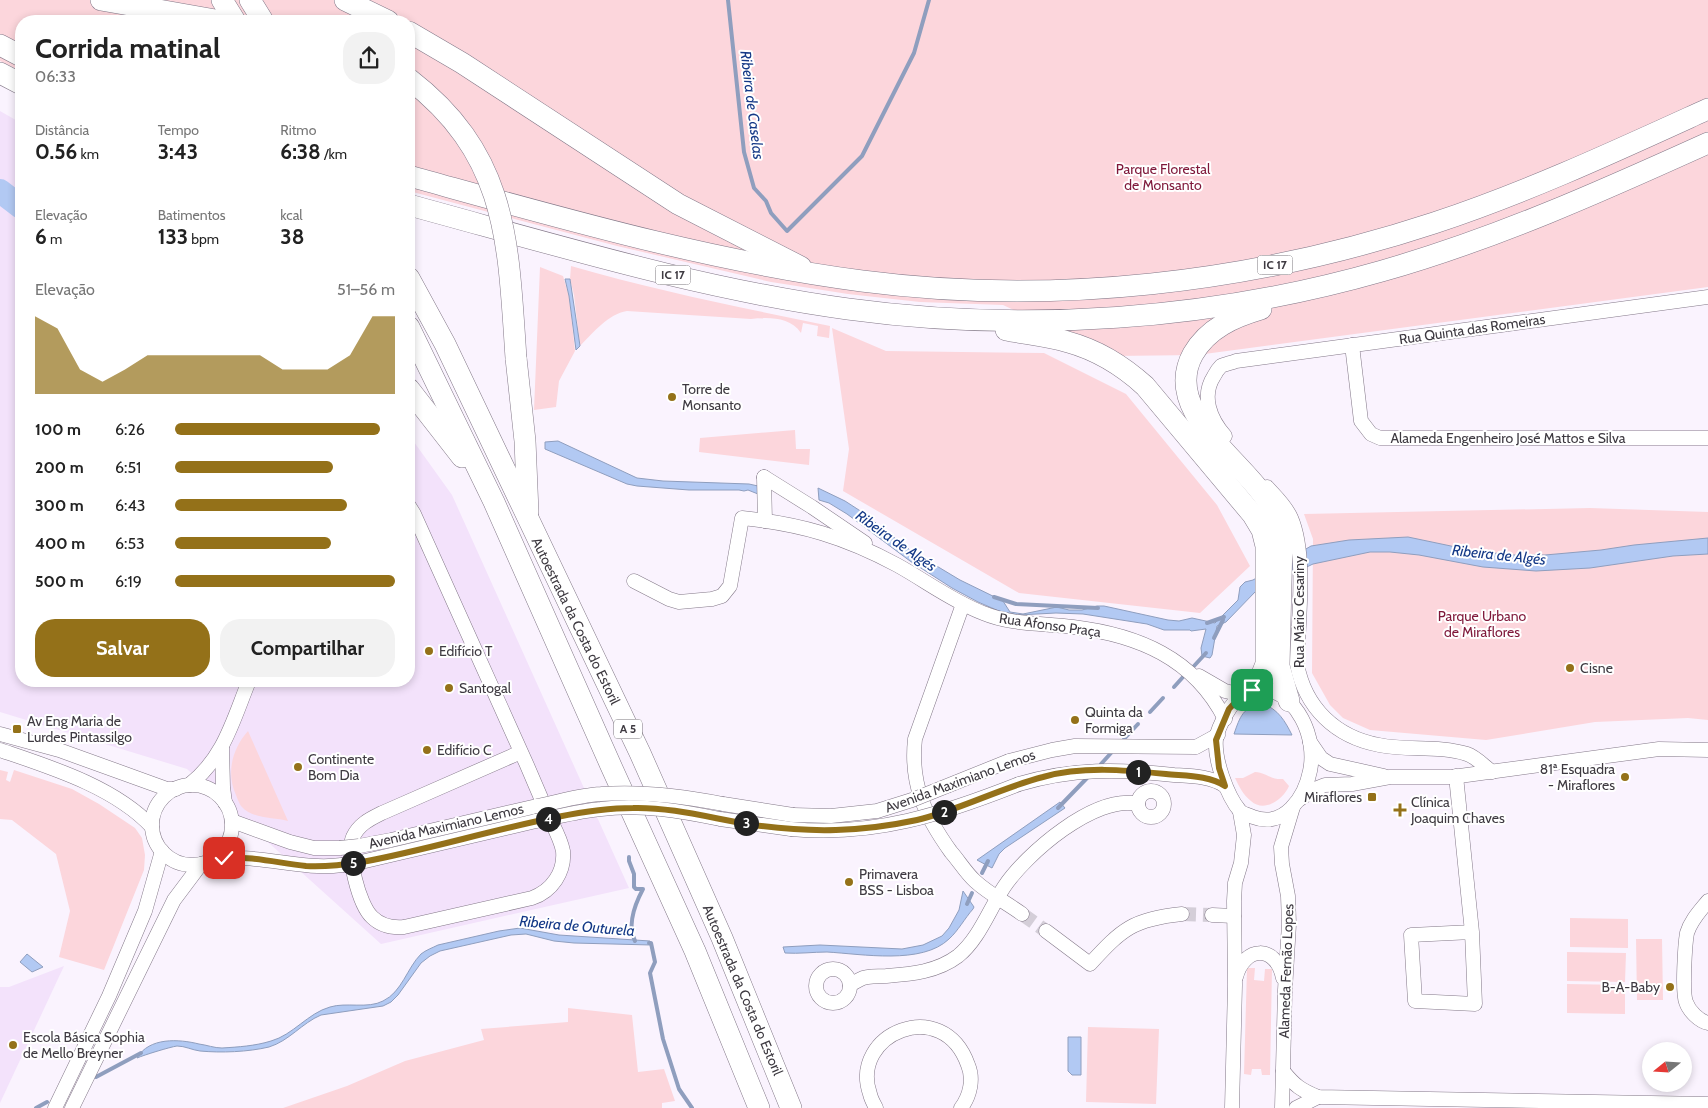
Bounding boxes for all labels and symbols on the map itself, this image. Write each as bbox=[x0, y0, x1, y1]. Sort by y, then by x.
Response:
water label: Ribeira de Caselas bbox=[736, 50, 768, 161]
park label: Parque Florestal de Monsanto bbox=[1116, 160, 1211, 194]
road number: IC 17 bbox=[1258, 256, 1292, 274]
road number: IC 17 bbox=[656, 266, 690, 284]
street label: Rua Quinta das Romeiras bbox=[1398, 310, 1546, 348]
place label: Torre de Monsanto bbox=[682, 380, 742, 414]
marker: Torre de Monsanto bbox=[666, 391, 678, 403]
street label: Alameda Engenheiro José Mattos e Silva bbox=[1390, 429, 1626, 447]
water label: Ribeira de Algés bbox=[852, 507, 940, 576]
street label: Autoestrada da Costa do Estoril bbox=[528, 534, 625, 708]
water label: Ribeira de Algés bbox=[1451, 541, 1547, 569]
street label: Rua Mário Cesariny bbox=[1290, 556, 1308, 668]
park label: Parque Urbano de Miraflores bbox=[1438, 607, 1527, 641]
street label: Rua Afonso Praça bbox=[998, 609, 1102, 641]
place label: Edifício T bbox=[439, 642, 493, 660]
marker: Edifício T bbox=[423, 645, 435, 657]
place label: Cisne bbox=[1580, 659, 1613, 677]
marker: Cisne bbox=[1564, 662, 1576, 674]
pin bbox=[1231, 669, 1273, 711]
place label: Santogal bbox=[459, 679, 512, 697]
marker: Santogal bbox=[443, 682, 455, 694]
place label: Quinta da Formiga bbox=[1085, 703, 1143, 737]
place label: Av Eng Maria de Lurdes Pintassilgo bbox=[27, 712, 132, 746]
marker: Quinta da Formiga bbox=[1069, 714, 1081, 726]
road number: A 5 bbox=[614, 720, 642, 739]
marker: Av Eng Maria de Lurdes Pintassilgo bbox=[11, 723, 23, 735]
place label: Edifício C bbox=[437, 741, 492, 759]
marker: Edifício C bbox=[421, 744, 433, 756]
street label: Avenida Maximiano Lemos bbox=[882, 745, 1038, 817]
place label: Continente Bom Dia bbox=[308, 750, 374, 784]
pin: 1 bbox=[1126, 760, 1150, 784]
place label: 81ª Esquadra - Miraflores bbox=[1540, 760, 1615, 794]
marker: Continente Bom Dia bbox=[292, 761, 304, 773]
marker: 81ª Esquadra - Miraflores bbox=[1619, 771, 1631, 783]
place label: Miraflores bbox=[1304, 788, 1362, 806]
marker: Miraflores bbox=[1366, 791, 1378, 803]
place label: Clínica Joaquim Chaves bbox=[1410, 793, 1505, 827]
street label: Avenida Maximiano Lemos bbox=[367, 799, 525, 853]
pin: 2 bbox=[932, 800, 956, 824]
marker: Clínica Joaquim Chaves bbox=[1393, 803, 1407, 817]
pin: 4 bbox=[536, 806, 560, 832]
pin: 3 bbox=[734, 810, 758, 836]
pin bbox=[203, 837, 245, 879]
pin: 5 bbox=[340, 850, 366, 876]
place label: Primavera BSS - Lisboa bbox=[859, 865, 934, 899]
marker: Primavera BSS - Lisboa bbox=[843, 876, 855, 888]
street label: Autoestrada da Costa do Estoril bbox=[699, 902, 787, 1079]
street label: Alameda Fernão Lopes bbox=[1275, 903, 1297, 1039]
water label: Ribeira de Outurela bbox=[519, 912, 635, 940]
place label: B-A-Baby bbox=[1601, 978, 1660, 996]
marker: B-A-Baby bbox=[1664, 981, 1676, 993]
place label: Escola Básica Sophia de Mello Breyner bbox=[23, 1028, 145, 1062]
marker: Escola Básica Sophia de Mello Breyner bbox=[7, 1039, 19, 1051]
north arrow bbox=[1642, 1042, 1692, 1092]

